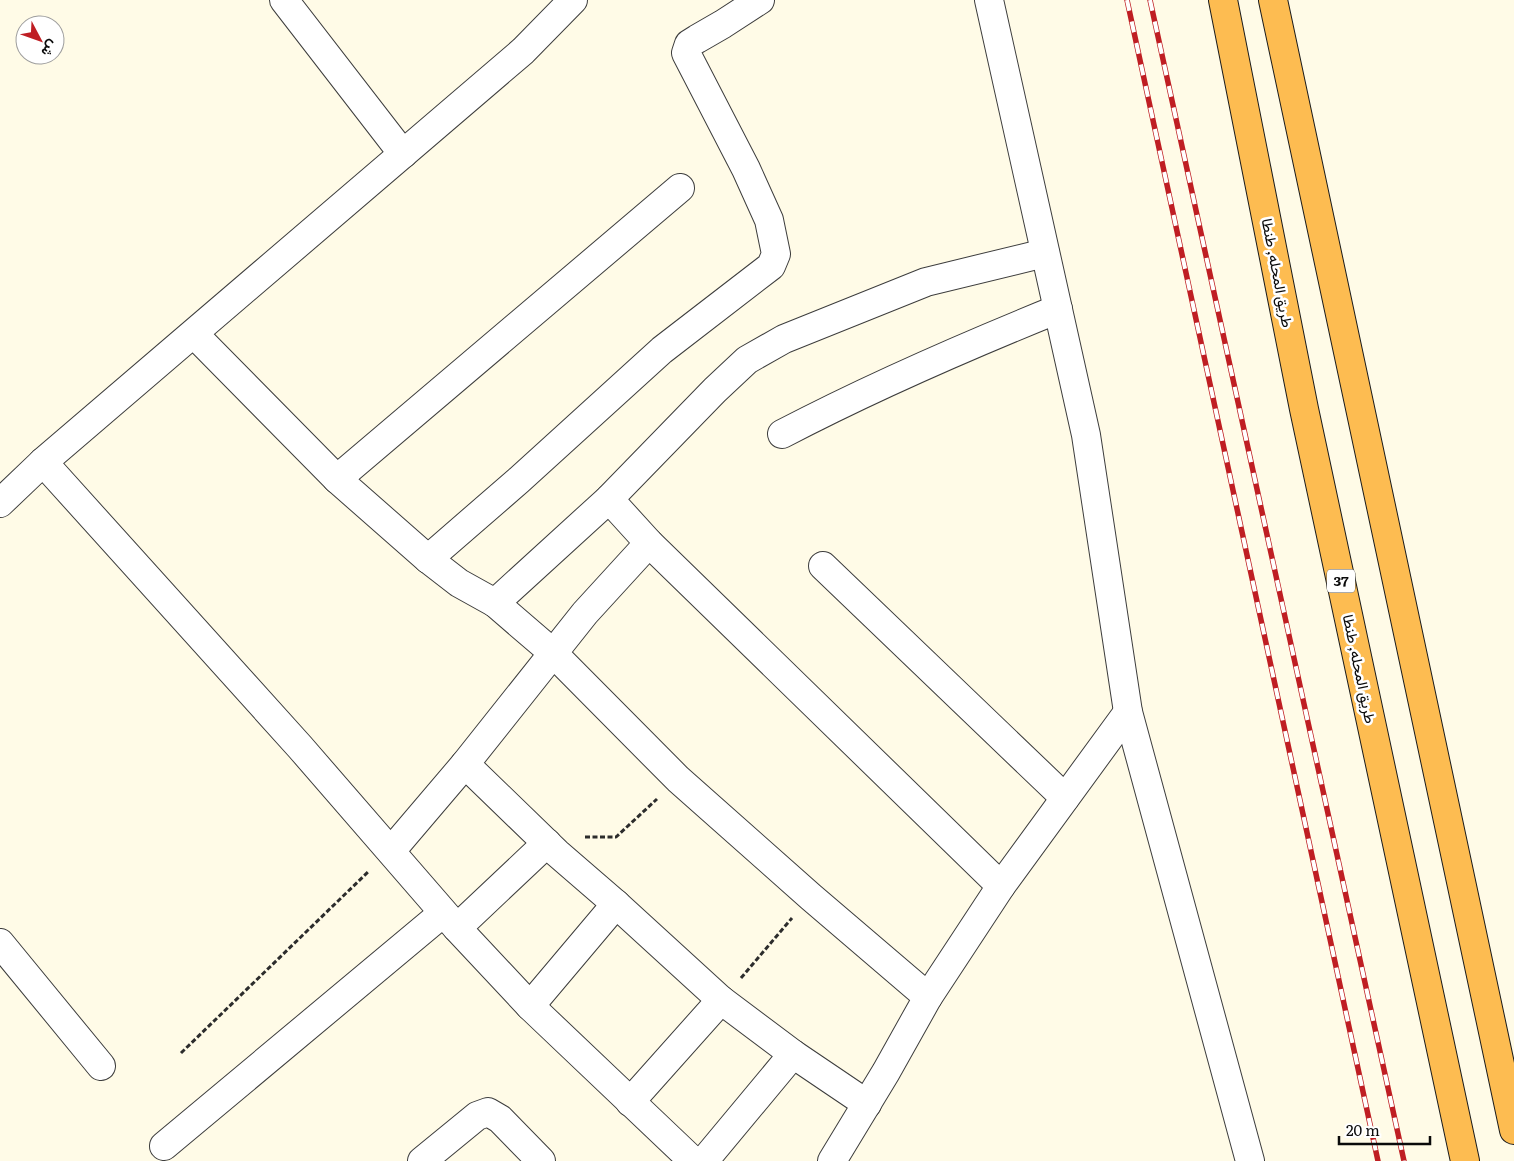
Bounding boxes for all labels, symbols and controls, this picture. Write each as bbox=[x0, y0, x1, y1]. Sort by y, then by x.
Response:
north arrow bbox=[15, 15, 65, 65]
text: ش bbox=[37, 36, 64, 62]
street label: طريق المحله, طنطا bbox=[1257, 216, 1300, 329]
road number: 37 bbox=[1327, 570, 1355, 592]
street label: طريق المحله, طنطا bbox=[1338, 612, 1383, 725]
scale bar bbox=[1339, 1114, 1430, 1146]
text: 20 m bbox=[1346, 1118, 1380, 1141]

